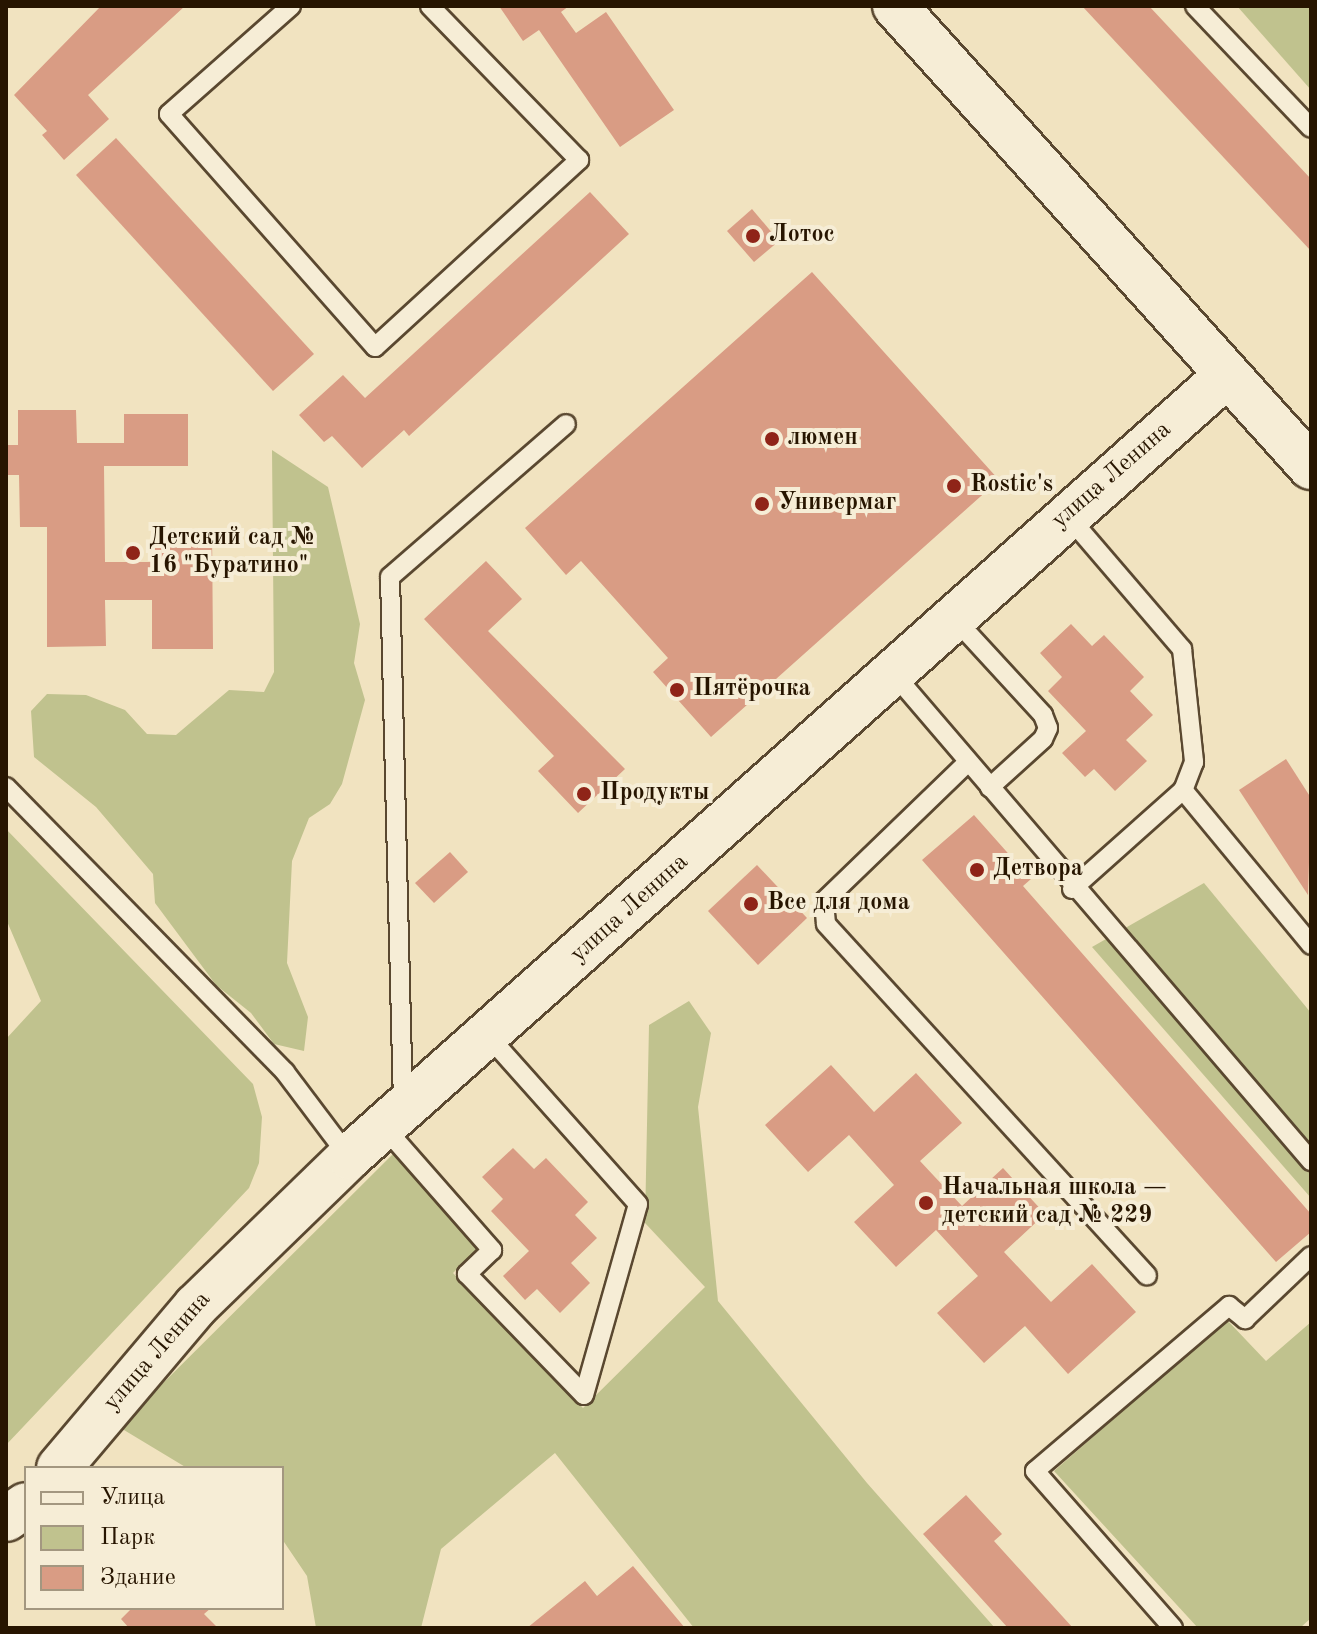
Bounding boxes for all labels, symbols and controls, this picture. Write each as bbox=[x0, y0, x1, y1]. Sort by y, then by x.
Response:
place label: Лотос bbox=[769, 222, 835, 250]
marker: Лотос bbox=[744, 227, 762, 245]
street label: улица Ленина bbox=[1046, 416, 1178, 536]
place label: люмен bbox=[788, 425, 858, 453]
marker: люмен bbox=[763, 430, 781, 448]
place label: Rostiс's bbox=[970, 472, 1053, 500]
marker: Rostiс's bbox=[945, 477, 963, 495]
place label: Универмаг bbox=[778, 490, 896, 518]
marker: Универмаг bbox=[753, 495, 771, 513]
place label: Детский сад № 16 "Буратино" bbox=[149, 525, 316, 581]
marker: Детский сад № 16 "Буратино" bbox=[124, 544, 142, 562]
place label: Пятёрочка bbox=[693, 676, 811, 704]
marker: Пятёрочка bbox=[668, 681, 686, 699]
place label: Продукты bbox=[600, 780, 709, 808]
marker: Продукты bbox=[575, 785, 593, 803]
street label: улица Ленина bbox=[565, 848, 695, 970]
place label: Детвора bbox=[993, 856, 1083, 884]
marker: Детвора bbox=[968, 861, 986, 879]
place label: Все для дома bbox=[767, 890, 910, 918]
marker: Все для дома bbox=[742, 895, 760, 913]
place label: Начальная школа — детский сад № 229 bbox=[942, 1175, 1167, 1231]
marker: Начальная школа — детский сад № 229 bbox=[917, 1194, 935, 1212]
street label: улица Ленина bbox=[98, 1286, 218, 1418]
legend bbox=[24, 1466, 284, 1610]
text: Улица bbox=[100, 1486, 165, 1510]
text: Парк bbox=[100, 1526, 155, 1550]
text: Здание bbox=[100, 1566, 176, 1590]

